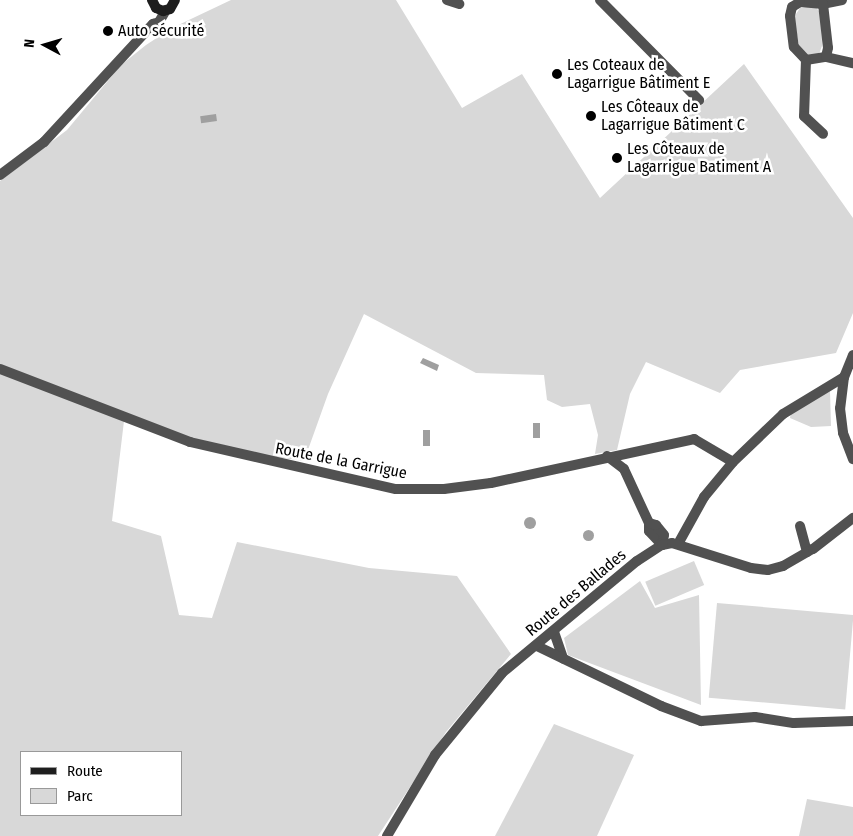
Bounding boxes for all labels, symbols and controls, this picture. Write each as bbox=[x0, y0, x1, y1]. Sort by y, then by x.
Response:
north arrow bbox=[20, 20, 70, 70]
place label: Auto sécurité bbox=[118, 21, 204, 41]
marker: Auto sécurité bbox=[102, 25, 114, 37]
text: N bbox=[21, 38, 38, 48]
place label: Les Coteaux de Lagarrigue Bâtiment E bbox=[567, 55, 710, 93]
marker: Les Coteaux de Lagarrigue Bâtiment E bbox=[551, 68, 563, 80]
place label: Les Côteaux de Lagarrigue Bâtiment C bbox=[601, 97, 745, 135]
marker: Les Côteaux de Lagarrigue Bâtiment C bbox=[585, 110, 597, 122]
place label: Les Côteaux de Lagarrigue Batiment A bbox=[627, 139, 771, 177]
marker: Les Côteaux de Lagarrigue Batiment A bbox=[611, 152, 623, 164]
street label: Route de la Garrigue bbox=[274, 439, 408, 483]
street label: Route des Ballades bbox=[522, 545, 630, 641]
legend bbox=[20, 751, 182, 816]
text: Route bbox=[67, 762, 103, 780]
text: Parc bbox=[67, 787, 93, 805]

